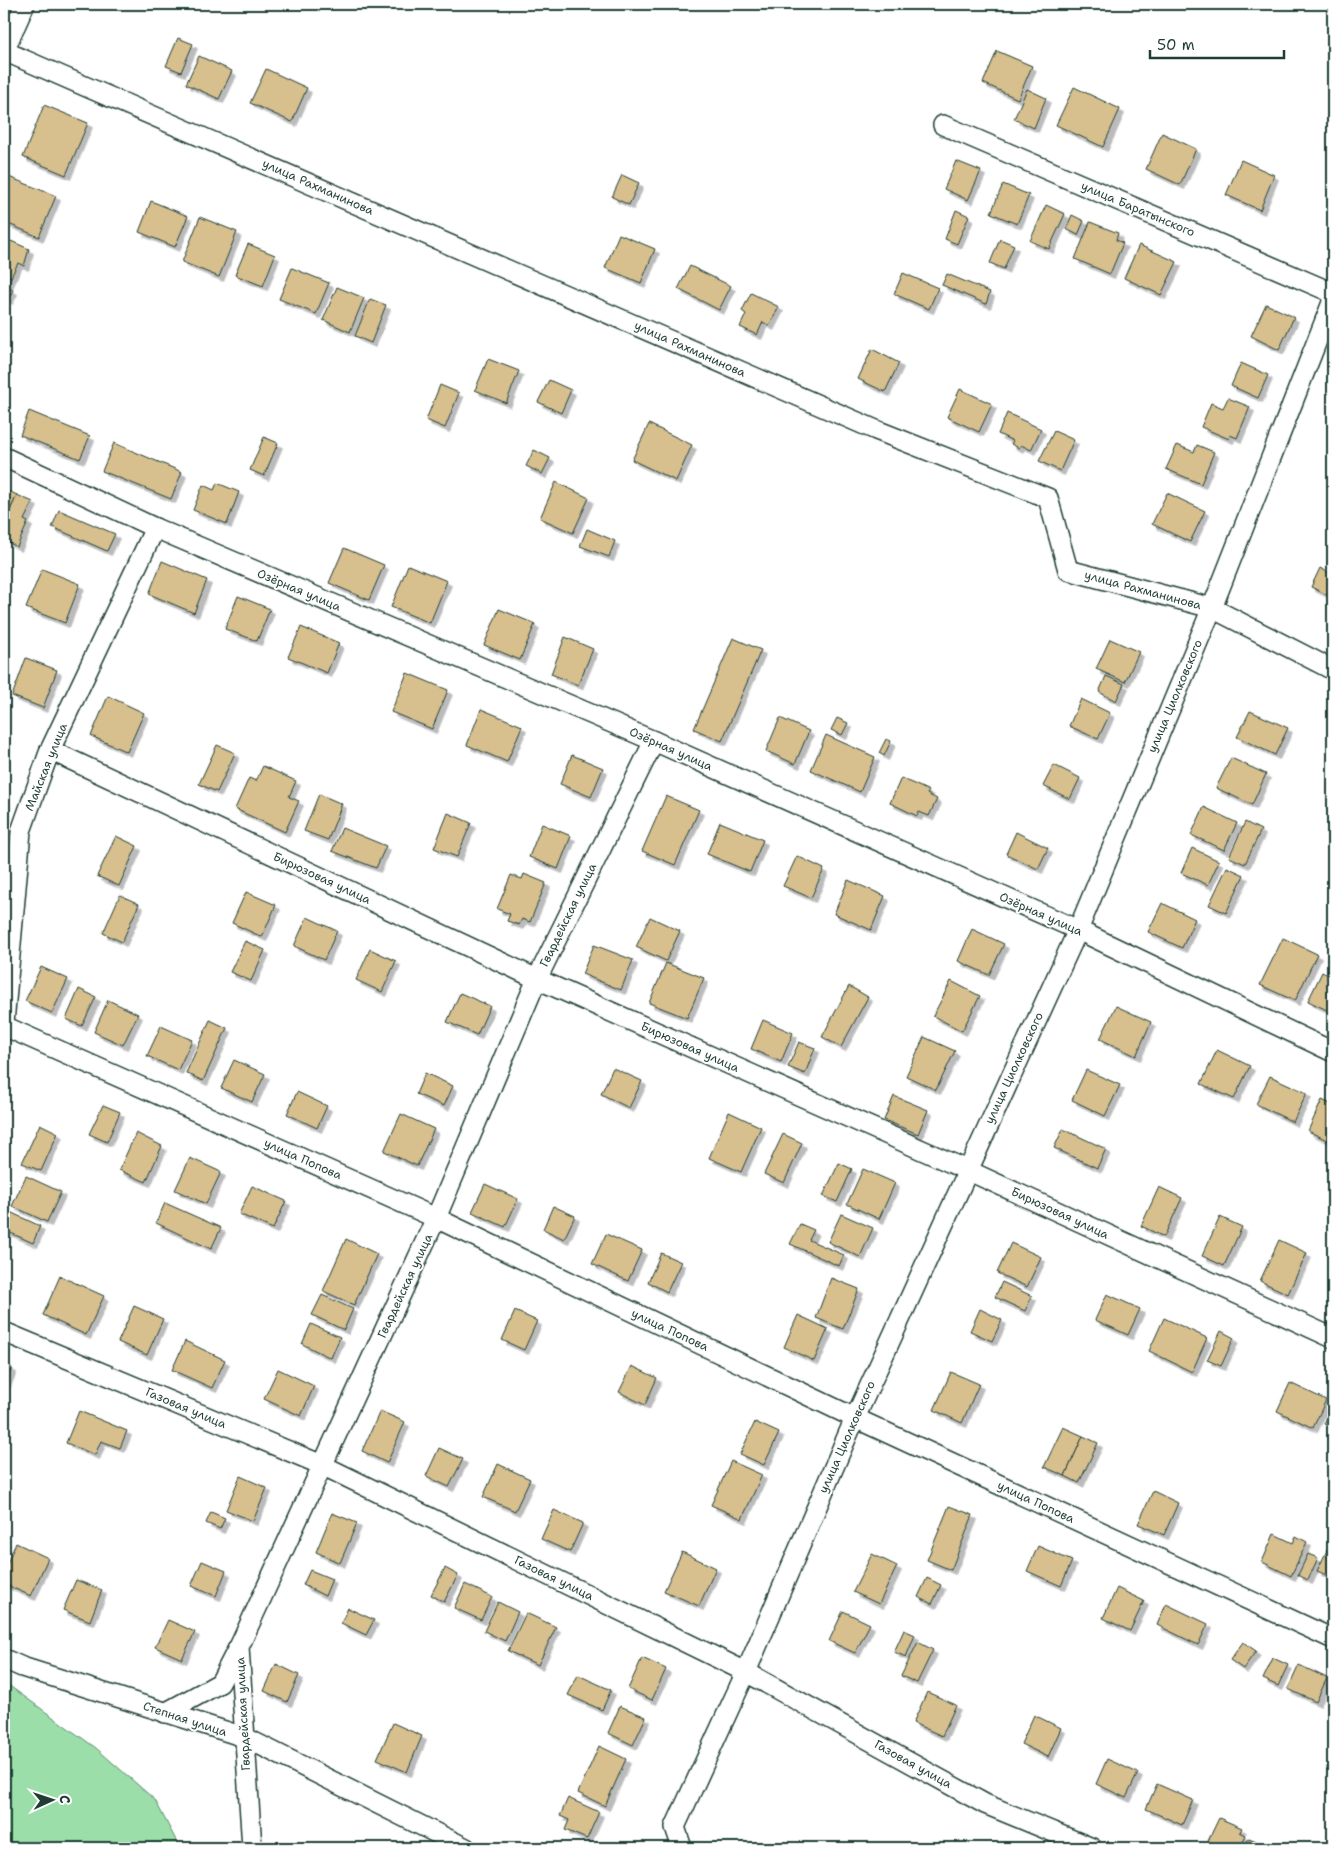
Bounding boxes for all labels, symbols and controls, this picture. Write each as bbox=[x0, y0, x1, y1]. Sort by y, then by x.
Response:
scale bar bbox=[1150, 28, 1283, 60]
text: 50 m bbox=[1157, 35, 1195, 55]
street label: улица Рахманинова bbox=[260, 155, 377, 219]
street label: улица Баратынского bbox=[1079, 178, 1197, 240]
street label: улица Рахманинова bbox=[632, 317, 749, 381]
street label: Озёрная улица bbox=[255, 565, 344, 615]
street label: улица Рахманинова bbox=[1083, 567, 1204, 613]
street label: улица Циолковского bbox=[1144, 637, 1206, 755]
street label: Майская улица bbox=[21, 720, 71, 813]
street label: Озёрная улица bbox=[627, 724, 716, 775]
street label: Бирюзовая улица bbox=[271, 848, 374, 908]
street label: Гвардейская улица bbox=[536, 860, 600, 969]
street label: Озёрная улица bbox=[997, 889, 1086, 940]
street label: улица Циолковского bbox=[981, 1010, 1047, 1126]
street label: Бирюзовая улица bbox=[638, 1018, 742, 1076]
street label: улица Попова bbox=[262, 1135, 345, 1183]
street label: Бирюзовая улица bbox=[1009, 1183, 1112, 1243]
street label: Гвардейская улица bbox=[374, 1231, 436, 1341]
street label: улица Попова bbox=[629, 1305, 712, 1355]
street label: улица Циолковского bbox=[815, 1378, 879, 1496]
street label: Газовая улица bbox=[143, 1384, 229, 1432]
street label: улица Попова bbox=[995, 1477, 1078, 1527]
street label: Газовая улица bbox=[512, 1552, 597, 1604]
street label: Гвардейская улица bbox=[232, 1656, 254, 1771]
street label: Степная улица bbox=[141, 1698, 230, 1740]
street label: Газовая улица bbox=[871, 1736, 955, 1792]
north arrow bbox=[28, 1774, 78, 1824]
text: С bbox=[56, 1795, 74, 1804]

